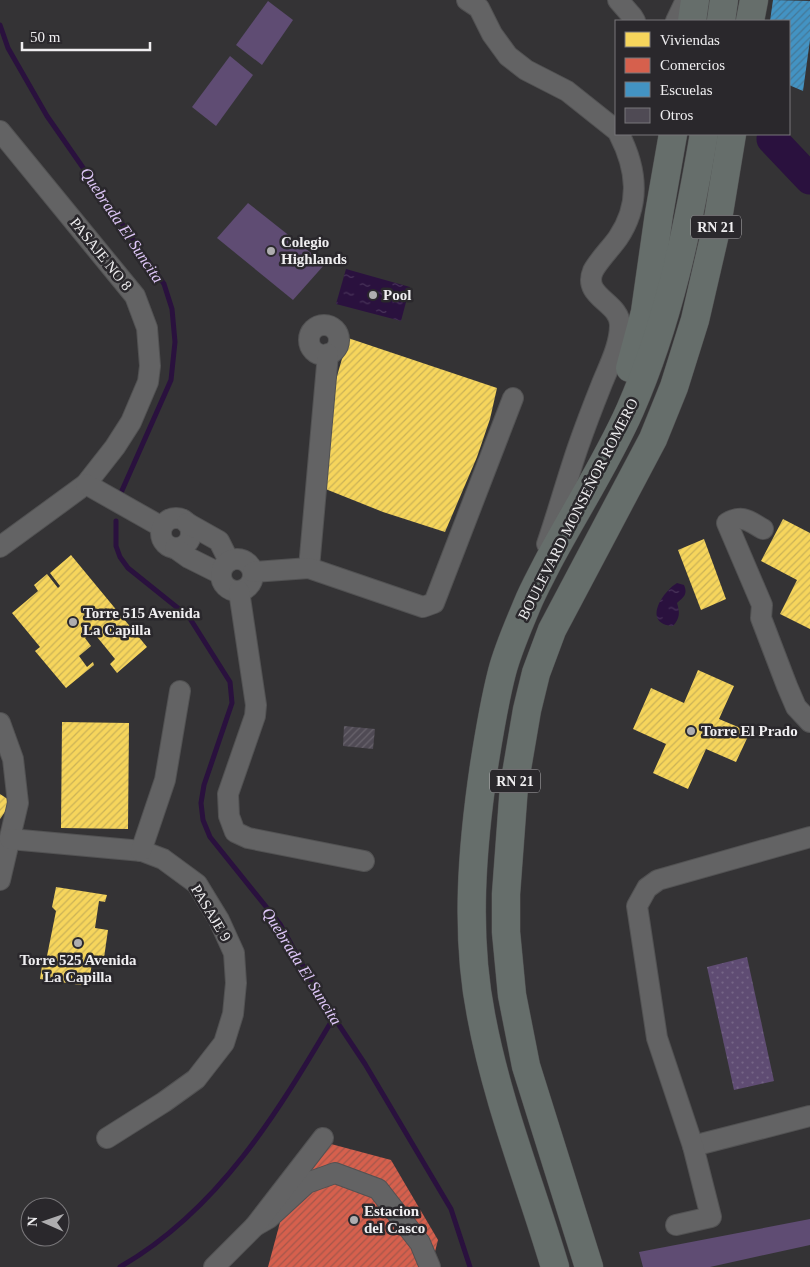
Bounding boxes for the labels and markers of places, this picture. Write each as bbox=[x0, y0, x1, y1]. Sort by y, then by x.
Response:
place label: Colegio Highlands bbox=[281, 234, 347, 267]
marker: Colegio Highlands bbox=[265, 245, 277, 257]
place label: Pool bbox=[383, 287, 411, 303]
marker: Pool bbox=[367, 289, 379, 301]
place label: Torre 515 Avenida La Capilla bbox=[83, 605, 201, 638]
marker: Torre 515 Avenida La Capilla bbox=[67, 616, 79, 628]
place label: Torre El Prado bbox=[701, 723, 798, 739]
marker: Torre El Prado bbox=[685, 725, 697, 737]
marker: Torre 525 Avenida La Capilla bbox=[72, 937, 84, 949]
place label: Torre 525 Avenida La Capilla bbox=[19, 952, 137, 985]
place label: Estacion del Casco bbox=[364, 1203, 425, 1236]
marker: Estacion del Casco bbox=[348, 1214, 360, 1226]

